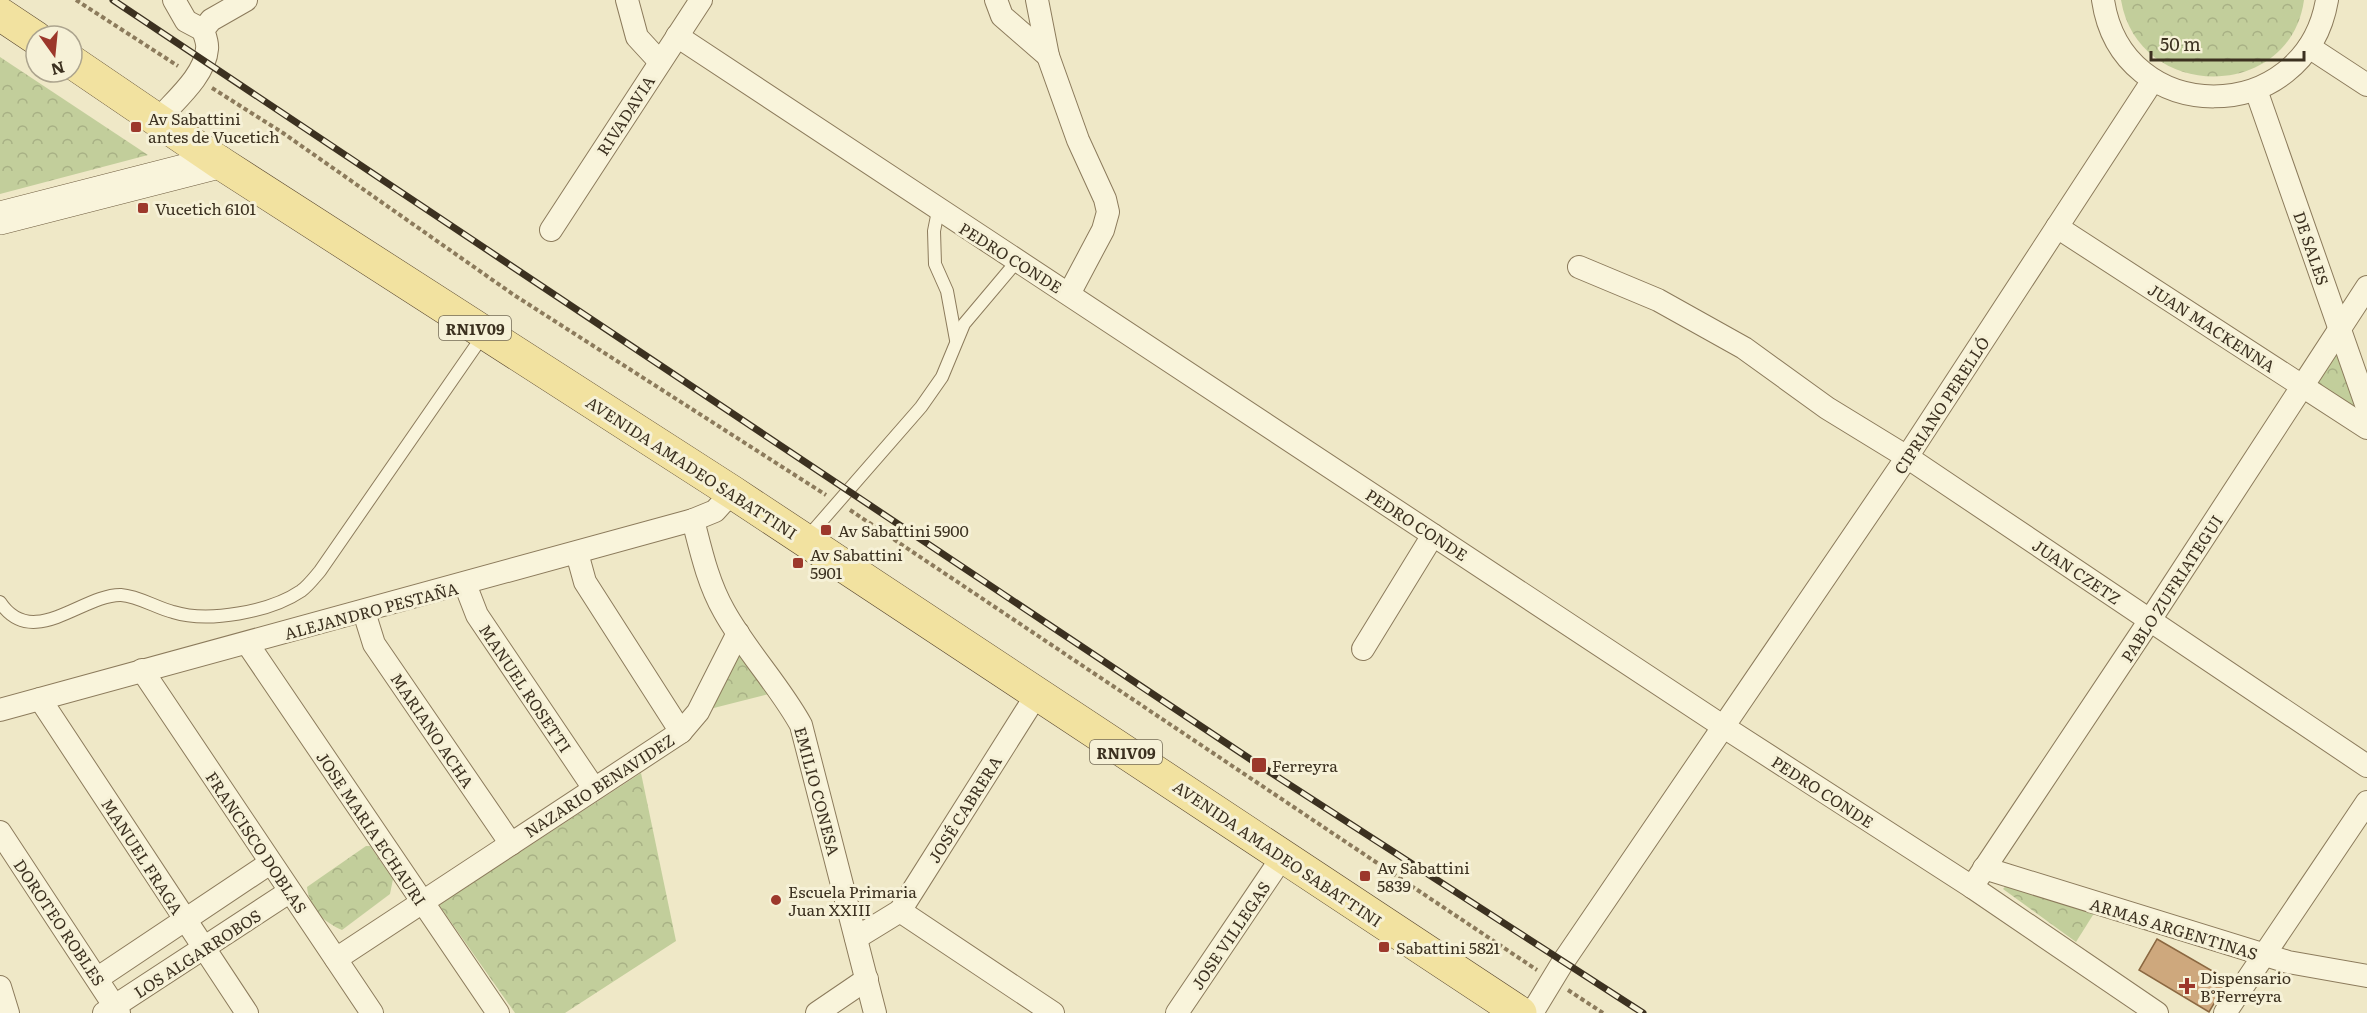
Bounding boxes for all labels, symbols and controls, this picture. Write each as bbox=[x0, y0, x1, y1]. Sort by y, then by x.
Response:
north arrow bbox=[24, 24, 84, 84]
scale bar bbox=[2151, 24, 2304, 62]
text: 50 m bbox=[2160, 30, 2201, 57]
text: N bbox=[49, 56, 68, 83]
street label: RIVADAVIA bbox=[590, 70, 660, 160]
place label: Av Sabattini antes de Vucetich bbox=[148, 106, 280, 148]
marker: Av Sabattini antes de Vucetich bbox=[129, 120, 143, 134]
place label: Vucetich 6101 bbox=[155, 196, 256, 220]
marker: Vucetich 6101 bbox=[136, 201, 150, 215]
street label: DE SALES bbox=[2288, 208, 2336, 288]
street label: PEDRO CONDE bbox=[955, 216, 1067, 298]
street label: JUAN MACKENNA bbox=[2144, 277, 2281, 377]
road number: RN1V09 bbox=[439, 316, 511, 340]
street label: CIPRIANO PERELLÓ bbox=[1887, 331, 1995, 479]
street label: AVENIDA AMADEO SABATTINI bbox=[582, 390, 802, 544]
street label: PEDRO CONDE bbox=[1361, 482, 1473, 566]
street label: PABLO ZUFRIATEGUI bbox=[2114, 510, 2228, 666]
place label: Av Sabattini 5900 bbox=[838, 518, 969, 542]
marker: Av Sabattini 5900 bbox=[819, 523, 833, 537]
street label: JUAN CZETZ bbox=[2028, 532, 2126, 610]
place label: Av Sabattini 5901 bbox=[810, 542, 903, 584]
marker: Av Sabattini 5901 bbox=[791, 556, 805, 570]
street label: ALEJANDRO PESTAÑA bbox=[281, 575, 461, 645]
street label: MANUEL ROSETTI bbox=[474, 619, 578, 757]
street label: MARIANO ACHA bbox=[386, 668, 481, 792]
street label: EMILIO CONESA bbox=[789, 724, 847, 858]
street label: NAZARIO BENAVIDEZ bbox=[519, 727, 679, 843]
road number: RN1V09 bbox=[1090, 740, 1162, 764]
street label: JOSE MARIA ECHAURI bbox=[311, 746, 433, 910]
street label: PEDRO CONDE bbox=[1767, 749, 1879, 833]
street label: JOSÉ CABRERA bbox=[921, 751, 1007, 867]
place label: Ferreyra bbox=[1272, 753, 1338, 777]
marker: Ferreyra bbox=[1250, 756, 1268, 774]
street label: FRANCISCO DOBLAS bbox=[200, 766, 314, 918]
street label: AVENIDA AMADEO SABATTINI bbox=[1169, 774, 1387, 932]
street label: MANUEL FRAGA bbox=[96, 793, 190, 919]
street label: DOROTEO ROBLES bbox=[9, 854, 111, 990]
place label: Av Sabattini 5839 bbox=[1377, 855, 1470, 897]
marker: Av Sabattini 5839 bbox=[1358, 869, 1372, 883]
street label: JOSE VILLEGAS bbox=[1185, 876, 1275, 994]
place label: Escuela Primaria Juan XXIII bbox=[788, 879, 917, 921]
street label: ARMAS ARGENTINAS bbox=[2087, 891, 2261, 965]
marker: Escuela Primaria Juan XXIII bbox=[769, 893, 783, 907]
street label: LOS ALGARROBOS bbox=[129, 903, 265, 1003]
place label: Sabattini 5821 bbox=[1396, 935, 1501, 959]
marker: Sabattini 5821 bbox=[1377, 940, 1391, 954]
place label: Dispensario B°Ferreyra bbox=[2200, 965, 2291, 1007]
marker: Dispensario B°Ferreyra bbox=[2178, 977, 2196, 995]

